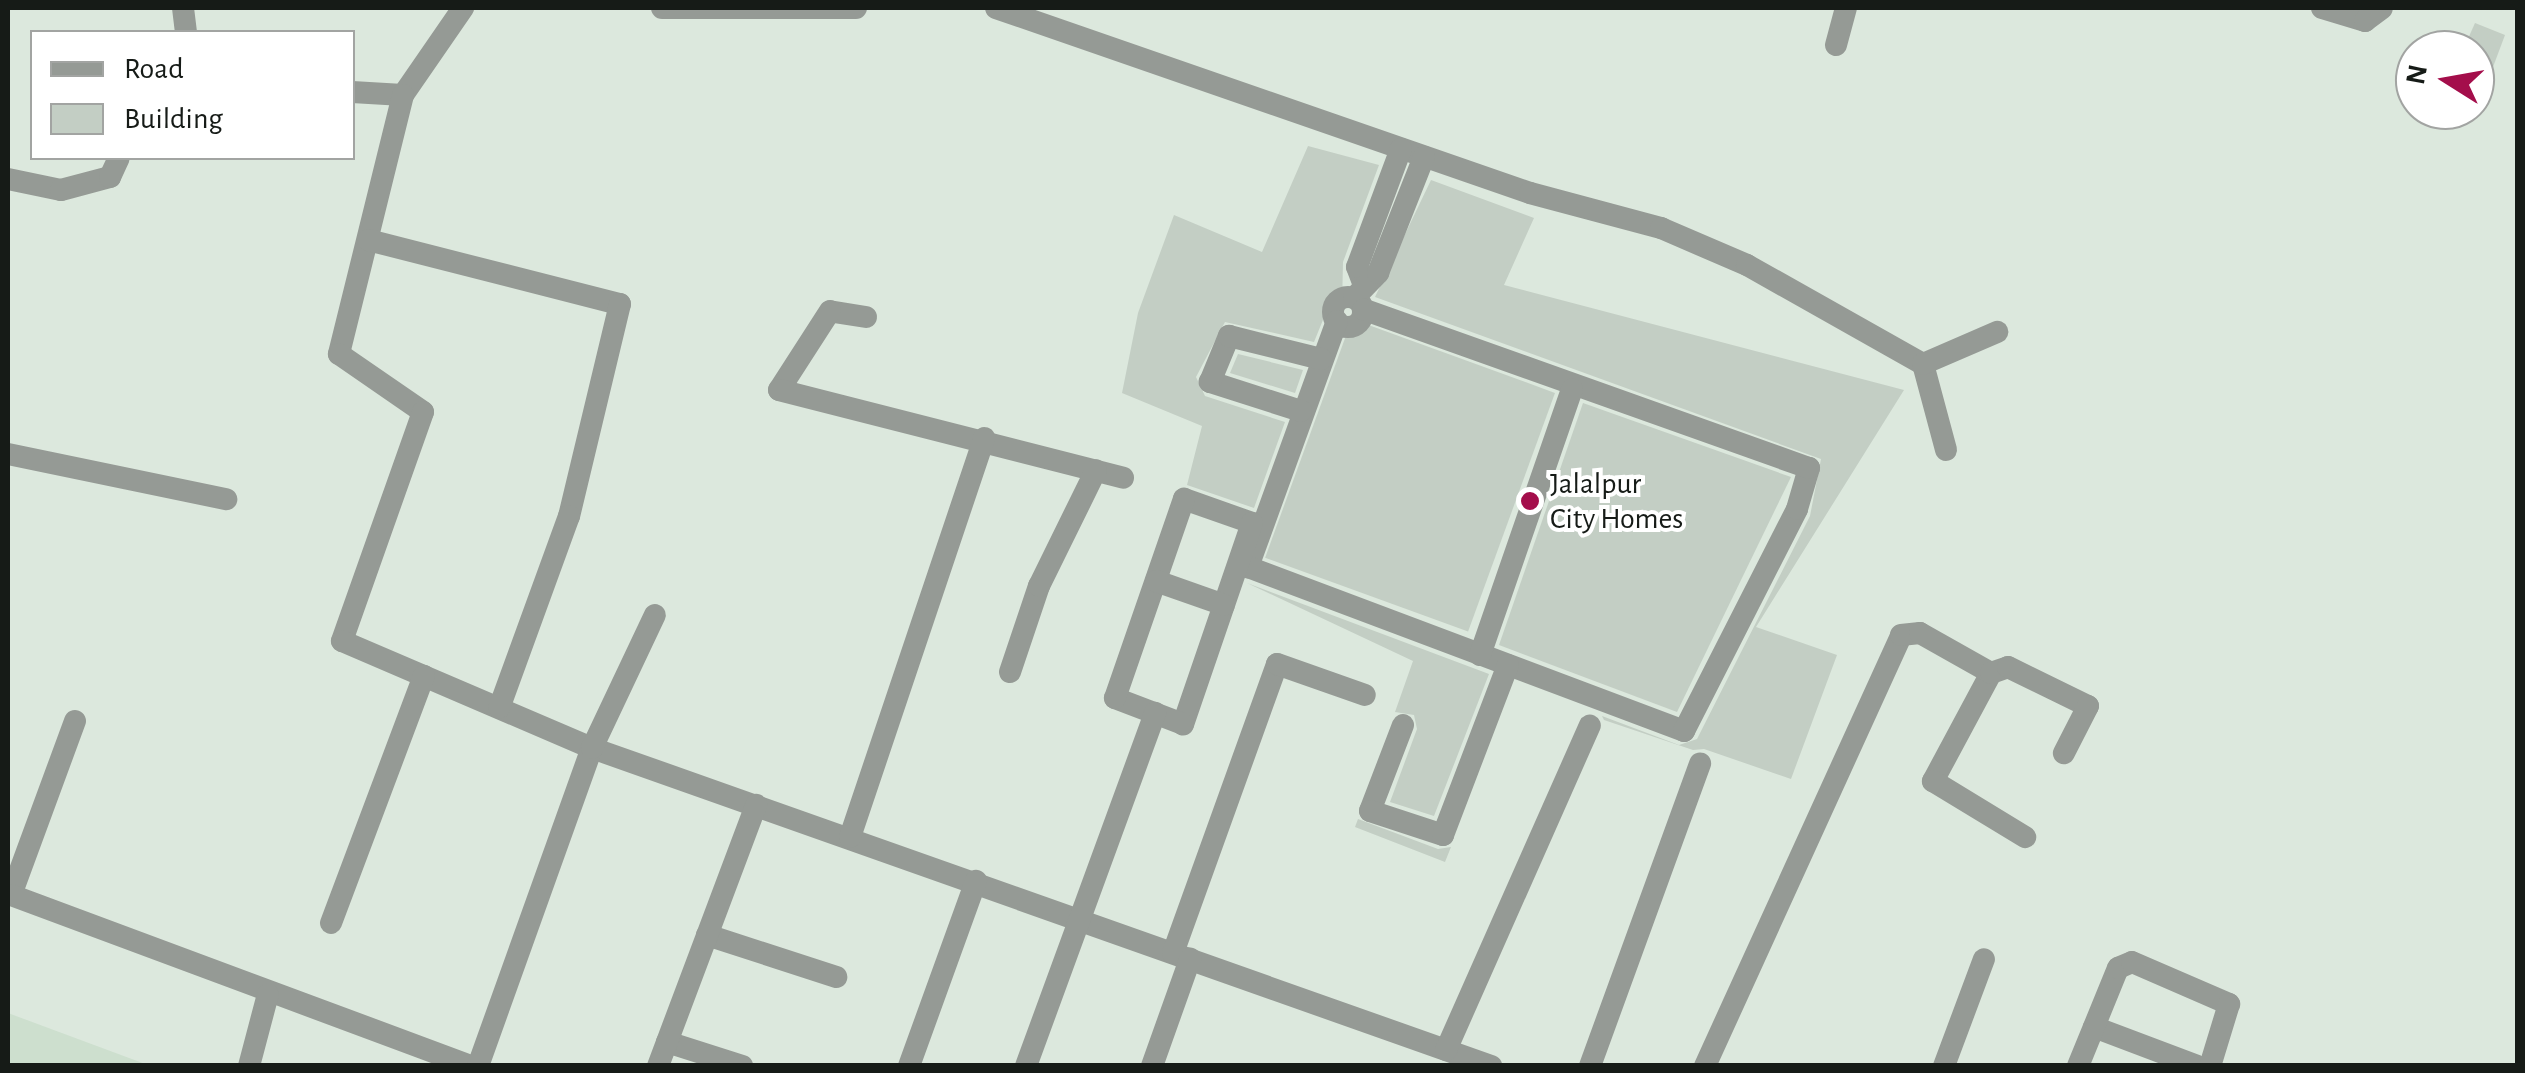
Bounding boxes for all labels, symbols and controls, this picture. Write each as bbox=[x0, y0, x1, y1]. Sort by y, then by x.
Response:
legend bbox=[30, 30, 355, 160]
north arrow bbox=[2395, 30, 2495, 130]
text: Road bbox=[124, 54, 184, 84]
text: N bbox=[2402, 62, 2433, 87]
text: Building bbox=[124, 104, 223, 134]
place label: Jalalpur City Homes bbox=[1550, 466, 1683, 536]
marker: Jalalpur City Homes bbox=[1519, 490, 1541, 512]

